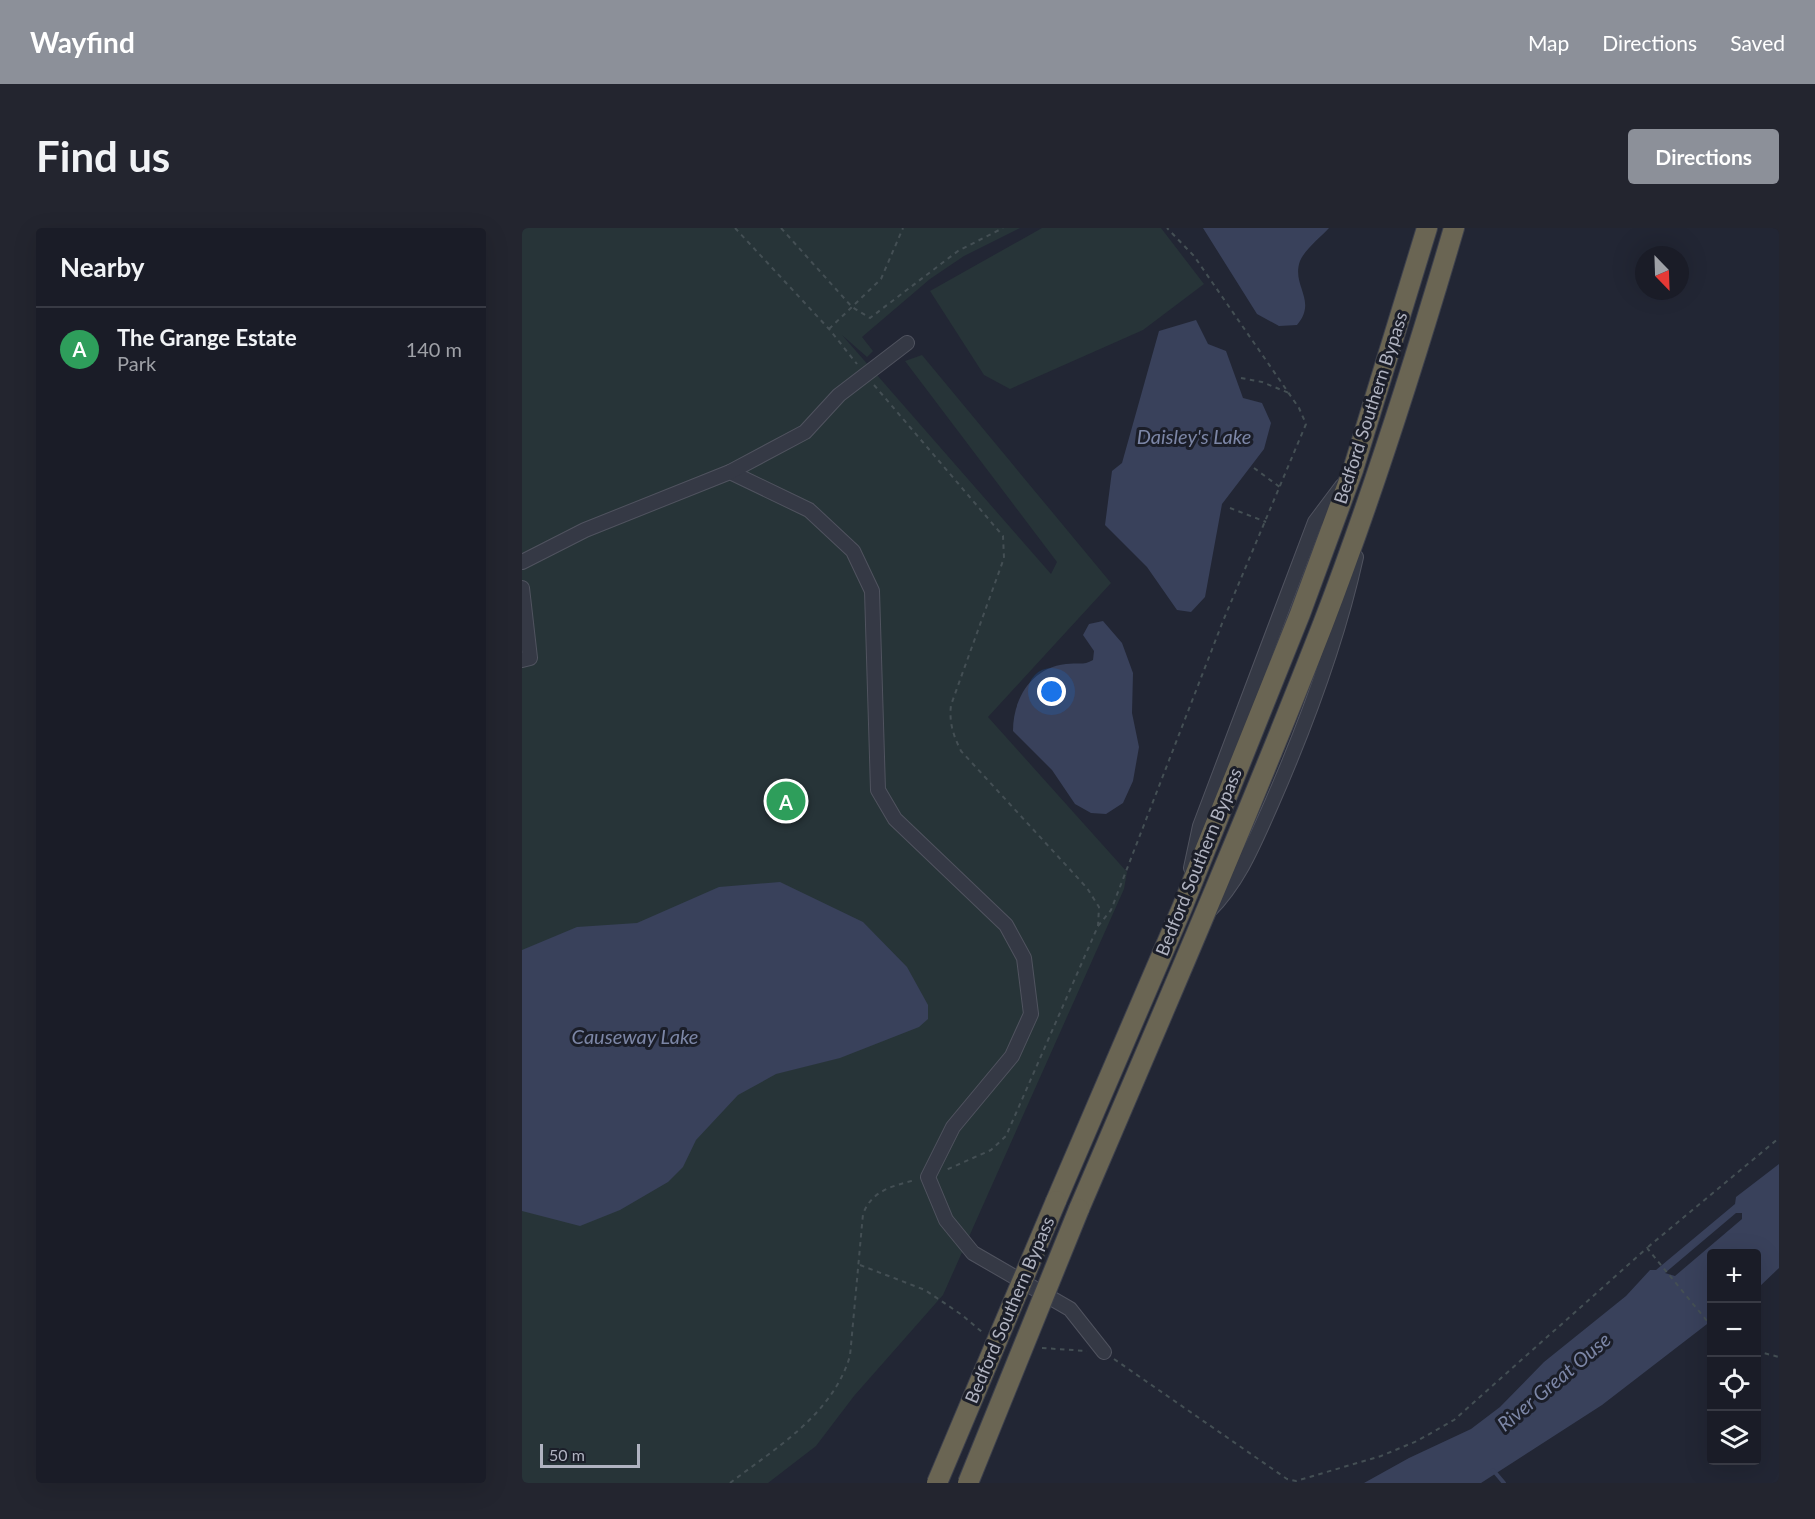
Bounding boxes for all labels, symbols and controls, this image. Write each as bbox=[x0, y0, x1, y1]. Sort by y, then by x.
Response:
text: Wayfind bbox=[30, 25, 135, 59]
text: Map bbox=[1528, 30, 1569, 55]
text: Directions bbox=[1602, 30, 1697, 55]
text: Saved bbox=[1730, 30, 1785, 55]
button: Directions bbox=[1628, 129, 1779, 184]
text: Find us bbox=[36, 131, 170, 181]
north arrow bbox=[1635, 246, 1689, 300]
text: Nearby bbox=[60, 251, 145, 283]
street label: Bedford Southern Bypass bbox=[1329, 309, 1412, 507]
text: The Grange Estate bbox=[117, 324, 297, 351]
text: A bbox=[73, 337, 86, 361]
text: 140 m bbox=[406, 337, 462, 361]
text: Park bbox=[117, 351, 156, 375]
water label: Daisley's Lake bbox=[1137, 424, 1251, 448]
your location bbox=[1037, 677, 1066, 706]
street label: Bedford Southern Bypass bbox=[1150, 764, 1246, 959]
pin: A bbox=[766, 778, 806, 824]
water label: Causeway Lake bbox=[572, 1024, 698, 1048]
street label: Bedford Southern Bypass bbox=[960, 1213, 1058, 1406]
map controls bbox=[1707, 1249, 1761, 1465]
button: + bbox=[1707, 1249, 1761, 1303]
button: − bbox=[1707, 1303, 1761, 1357]
water label: River Great Ouse bbox=[1492, 1327, 1615, 1436]
button: locate bbox=[1707, 1357, 1761, 1411]
button: layers bbox=[1707, 1411, 1761, 1465]
scale bar bbox=[540, 1441, 640, 1468]
text: 50 m bbox=[549, 1445, 585, 1464]

